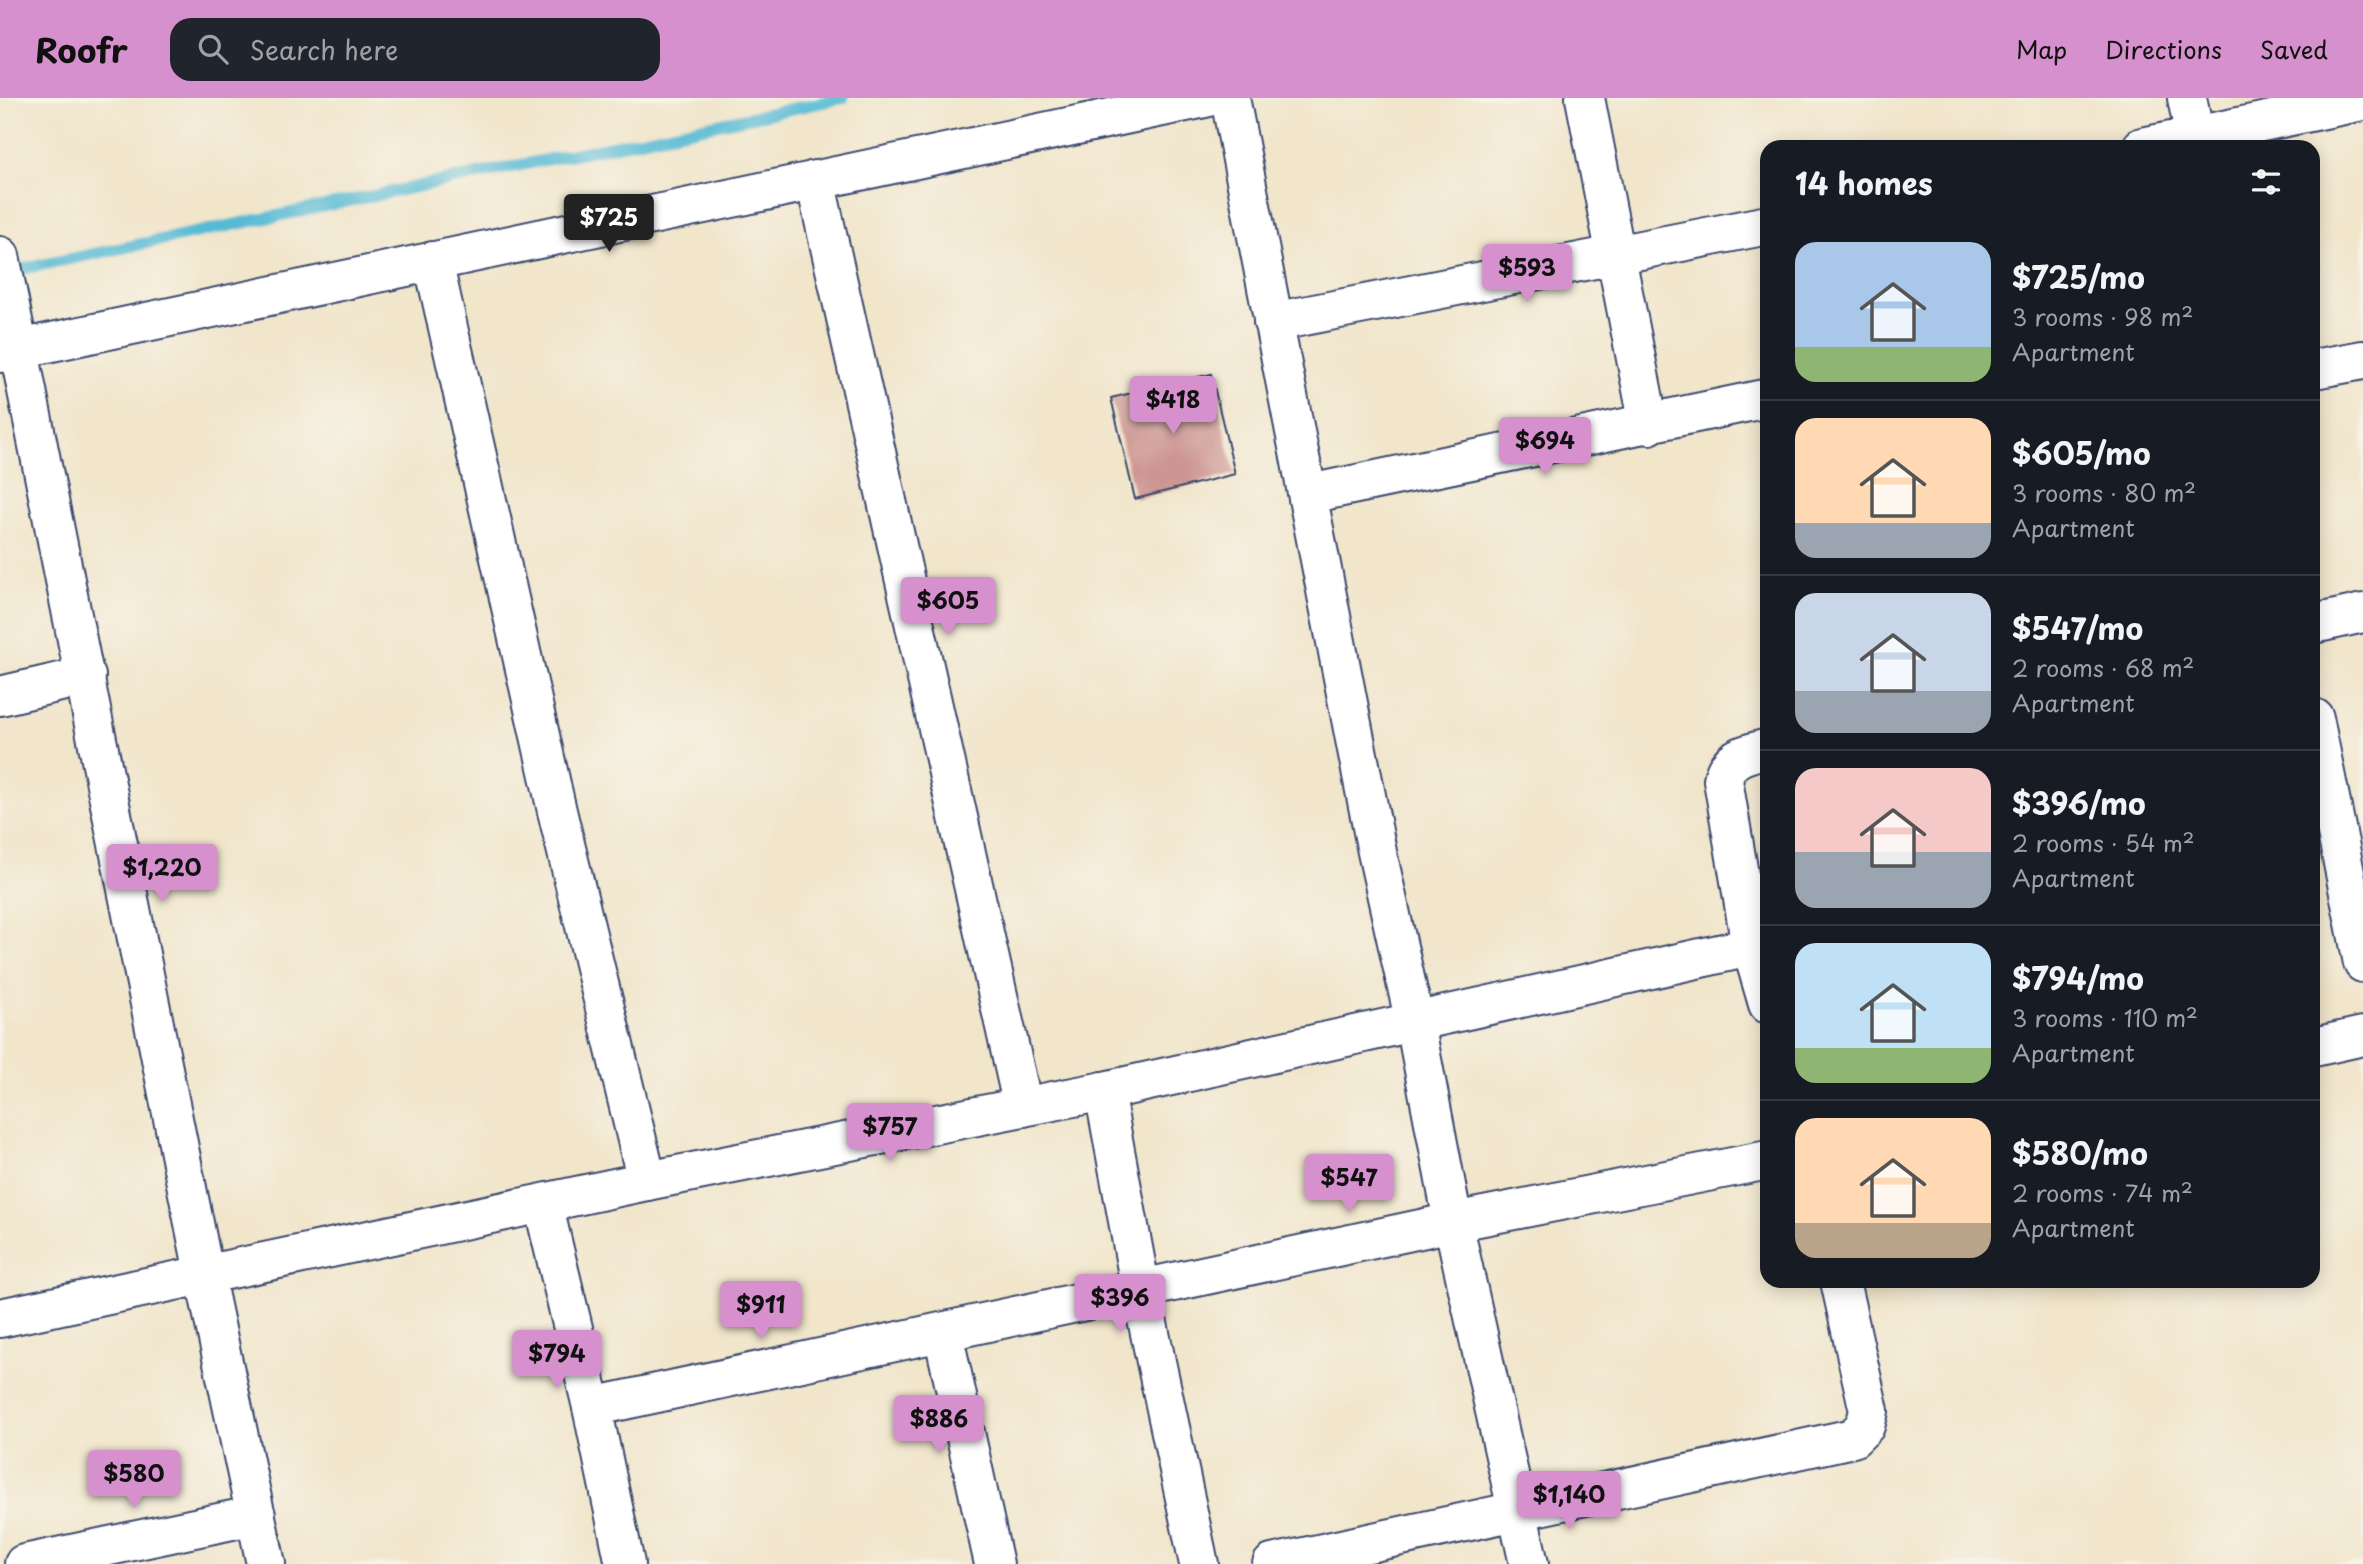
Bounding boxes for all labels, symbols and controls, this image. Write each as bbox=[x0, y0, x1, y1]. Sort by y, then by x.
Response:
search box bbox=[170, 18, 660, 81]
text: Roofr bbox=[35, 24, 128, 74]
icon: search bbox=[194, 30, 232, 68]
text: Search here bbox=[250, 30, 398, 69]
text: Map bbox=[2016, 31, 2067, 67]
text: Directions bbox=[2105, 31, 2222, 67]
text: Saved bbox=[2260, 31, 2328, 67]
text: 14 homes bbox=[1795, 160, 1933, 205]
icon: filters bbox=[2247, 163, 2285, 201]
pin: $725 bbox=[568, 194, 650, 254]
text: $725 bbox=[580, 199, 638, 234]
pin: $593 bbox=[1486, 244, 1568, 304]
text: $593 bbox=[1498, 249, 1556, 284]
text: $725/mo bbox=[2012, 254, 2145, 299]
icon: home bbox=[1851, 270, 1935, 354]
text: 3 rooms · 98 m² bbox=[2012, 299, 2193, 334]
text: Apartment bbox=[2012, 334, 2135, 369]
pin: $418 bbox=[1132, 376, 1214, 436]
text: $418 bbox=[1146, 381, 1200, 416]
pin: $694 bbox=[1504, 418, 1586, 477]
text: $694 bbox=[1515, 422, 1575, 457]
text: $605/mo bbox=[2012, 430, 2151, 475]
icon: home bbox=[1851, 446, 1935, 530]
text: 3 rooms · 80 m² bbox=[2012, 475, 2196, 510]
text: Apartment bbox=[2012, 510, 2135, 545]
pin: $605 bbox=[907, 578, 989, 637]
text: $605 bbox=[917, 582, 979, 617]
text: $547/mo bbox=[2012, 605, 2143, 650]
icon: home bbox=[1851, 621, 1935, 705]
text: 2 rooms · 68 m² bbox=[2012, 650, 2194, 685]
text: Apartment bbox=[2012, 685, 2135, 720]
text: $396/mo bbox=[2012, 780, 2146, 825]
icon: home bbox=[1851, 796, 1935, 880]
text: 2 rooms · 54 m² bbox=[2012, 825, 2195, 860]
pin: $1,220 bbox=[105, 844, 219, 904]
text: $1,220 bbox=[122, 849, 202, 884]
text: Apartment bbox=[2012, 860, 2135, 895]
text: $794/mo bbox=[2012, 955, 2144, 1000]
icon: home bbox=[1851, 971, 1935, 1055]
text: 3 rooms · 110 m² bbox=[2012, 1000, 2198, 1035]
text: Apartment bbox=[2012, 1035, 2135, 1070]
pin: $757 bbox=[849, 1104, 931, 1163]
text: $757 bbox=[863, 1108, 917, 1143]
text: $580/mo bbox=[2012, 1130, 2148, 1175]
icon: home bbox=[1851, 1146, 1935, 1230]
pin: $547 bbox=[1308, 1154, 1390, 1214]
text: $547 bbox=[1321, 1159, 1377, 1194]
text: 2 rooms · 74 m² bbox=[2012, 1175, 2193, 1210]
text: Apartment bbox=[2012, 1210, 2135, 1245]
pin: $396 bbox=[1079, 1274, 1161, 1334]
text: $396 bbox=[1091, 1279, 1149, 1314]
pin: $911 bbox=[720, 1282, 802, 1341]
text: $911 bbox=[736, 1286, 786, 1321]
pin: $794 bbox=[516, 1330, 598, 1390]
text: $794 bbox=[528, 1335, 586, 1370]
pin: $886 bbox=[898, 1396, 980, 1455]
text: $886 bbox=[910, 1400, 968, 1435]
pin: $580 bbox=[93, 1450, 175, 1510]
text: $580 bbox=[104, 1455, 164, 1490]
pin: $1,140 bbox=[1512, 1472, 1626, 1531]
text: $1,140 bbox=[1533, 1476, 1605, 1511]

